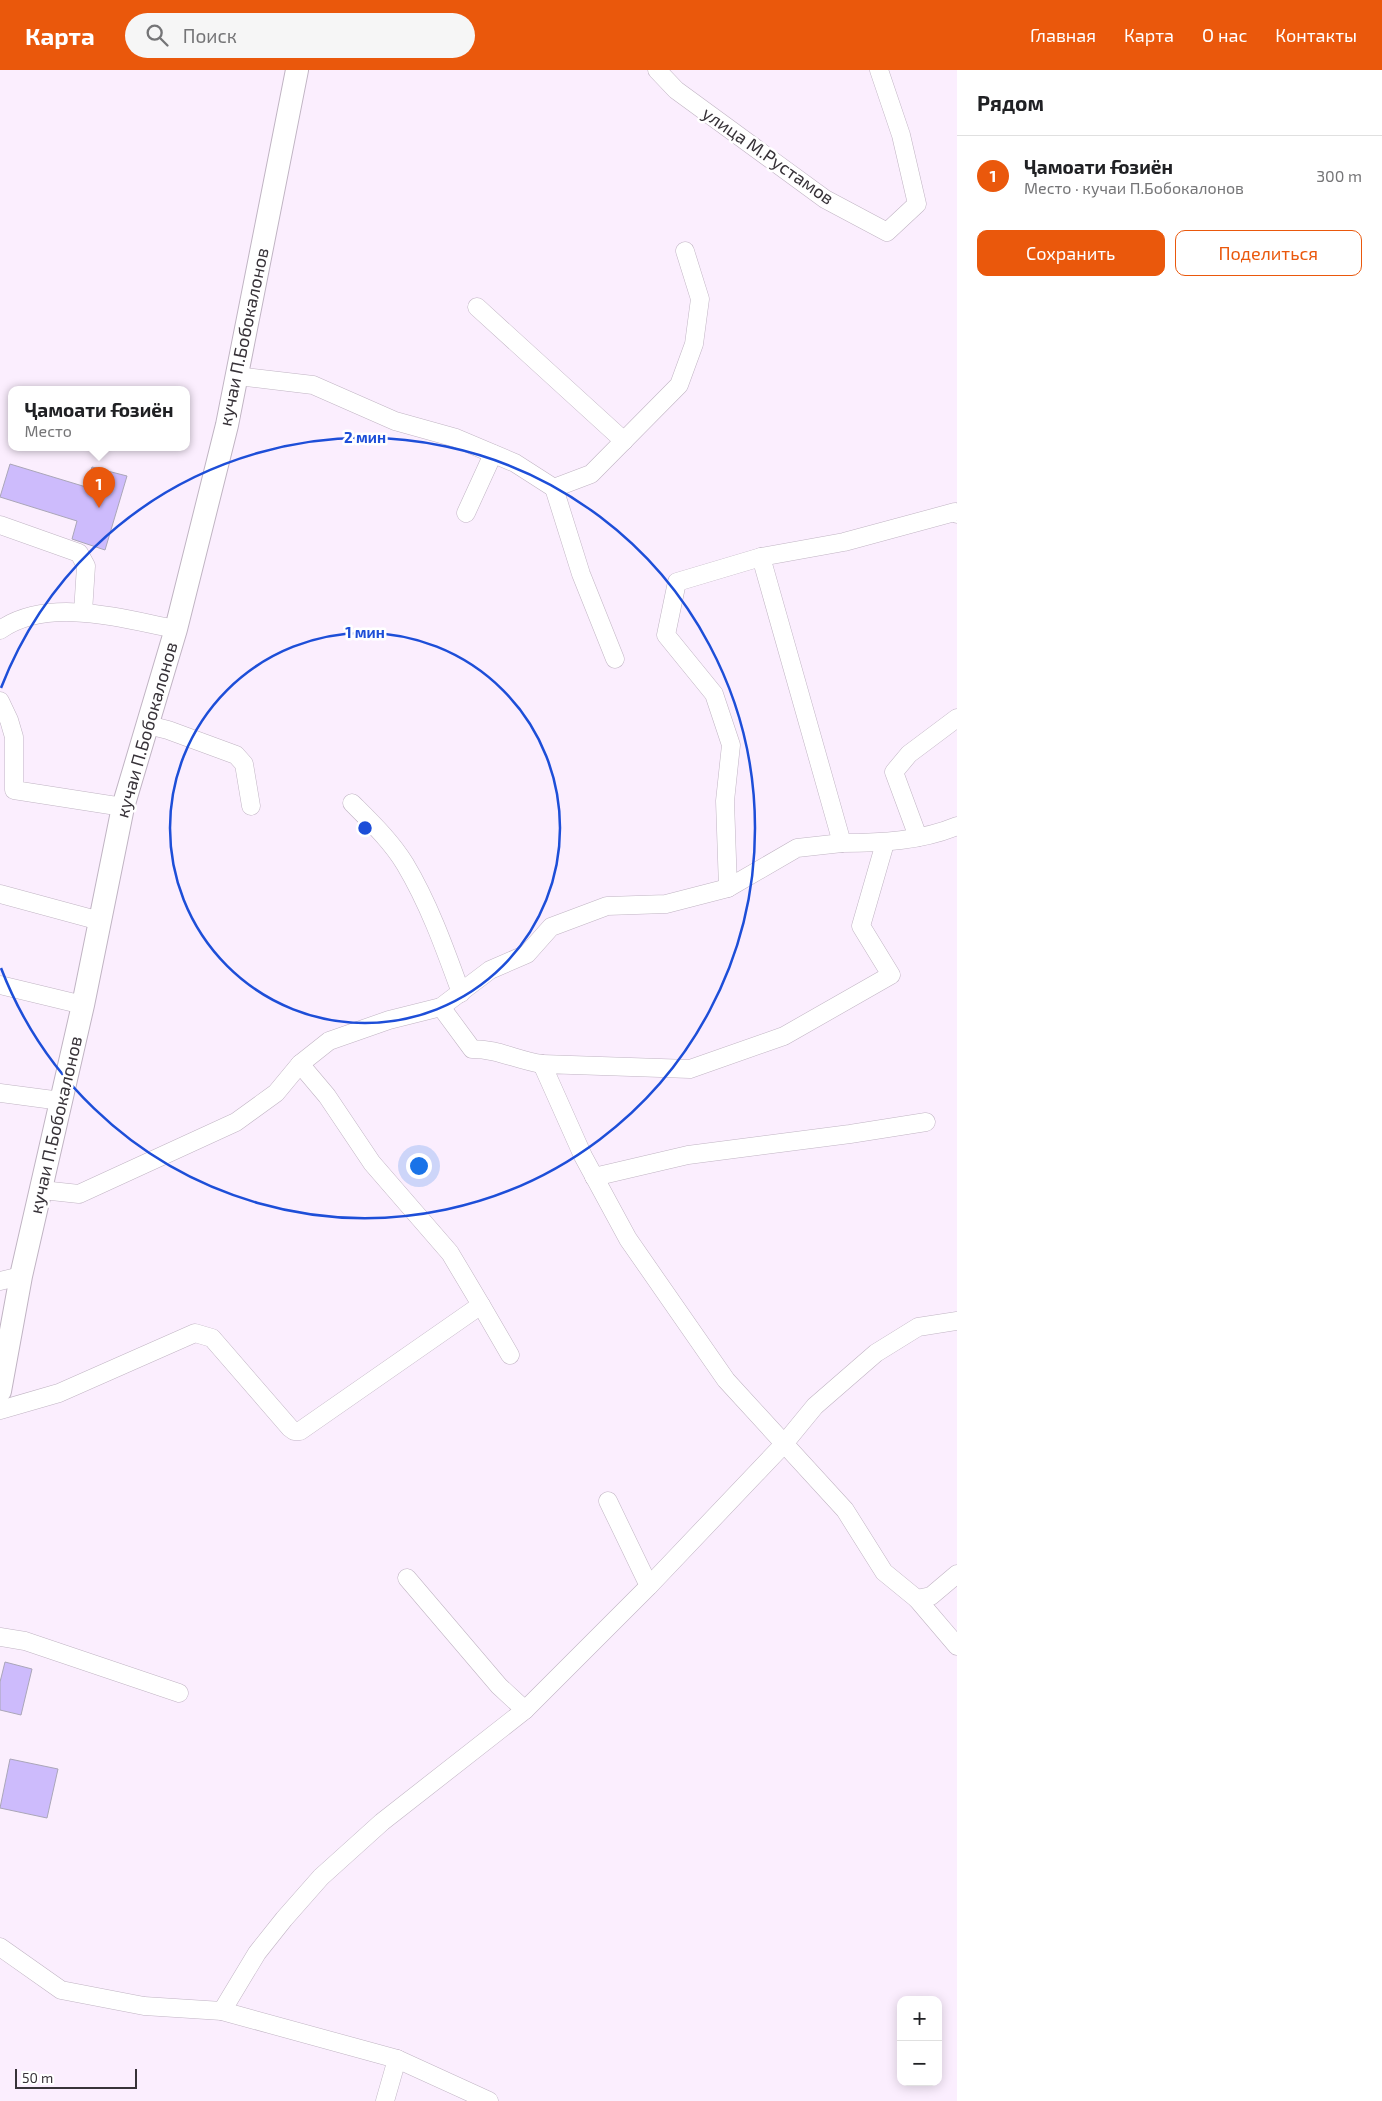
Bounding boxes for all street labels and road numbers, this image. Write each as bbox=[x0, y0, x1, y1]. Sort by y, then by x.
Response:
street label: улица М.Рустамов bbox=[699, 102, 839, 209]
street label: кучаи П.Бобокалонов bbox=[213, 246, 273, 428]
street label: кучаи П.Бобокалонов bbox=[110, 639, 182, 820]
street label: кучаи П.Бобокалонов bbox=[24, 1034, 86, 1216]

